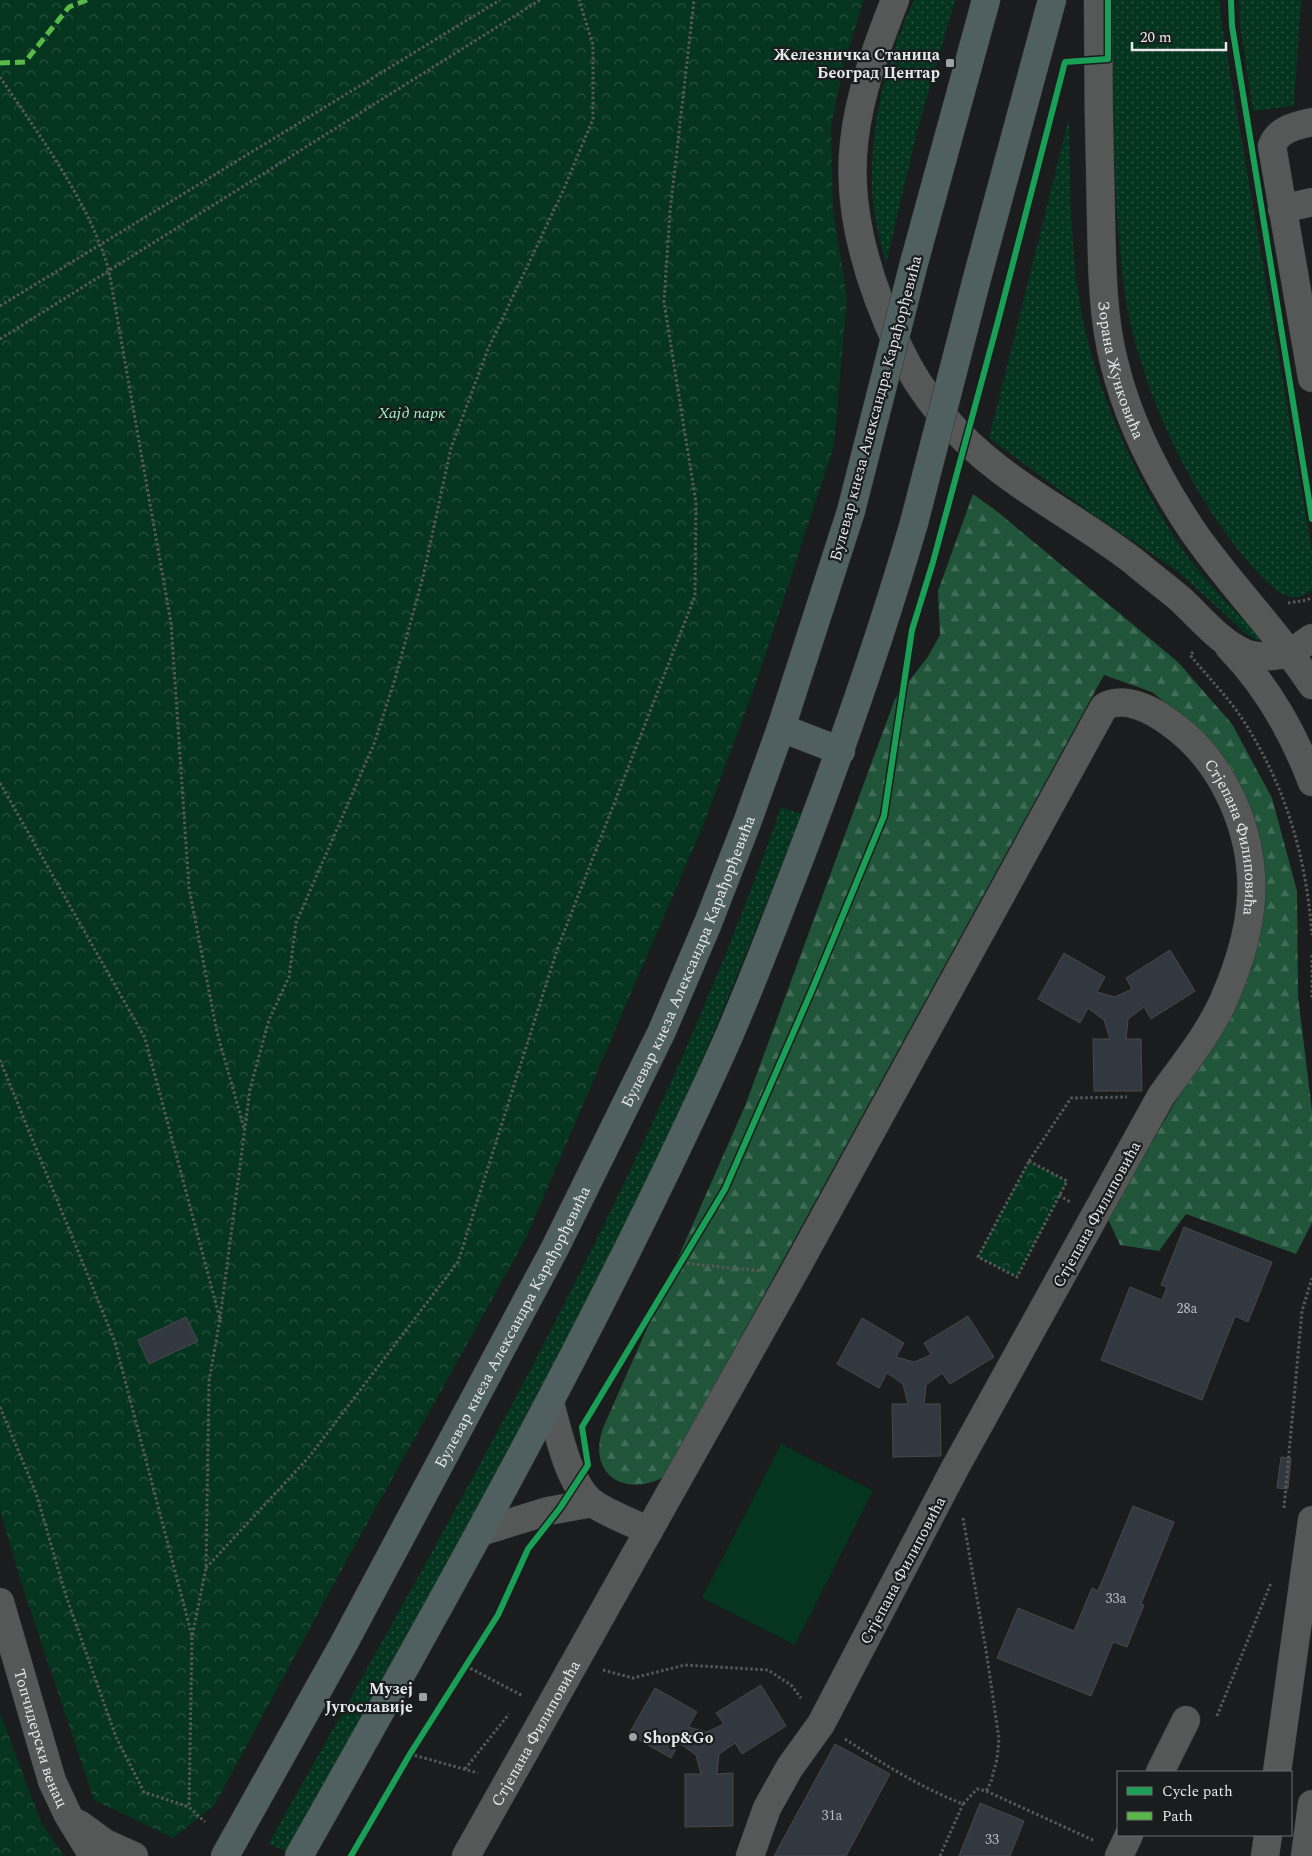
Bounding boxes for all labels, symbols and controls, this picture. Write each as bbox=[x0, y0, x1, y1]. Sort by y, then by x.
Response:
scale bar bbox=[1132, 20, 1226, 52]
text: 20 m bbox=[1140, 26, 1172, 49]
place label: Железничка Станица Београд Центар bbox=[773, 43, 941, 85]
marker: Железничка Станица Београд Центар bbox=[944, 57, 956, 69]
street label: Булевар кнеза Александра Карађорђевића bbox=[824, 253, 928, 564]
street label: Зорана Жунковића bbox=[1091, 300, 1150, 443]
park label: Хајд парк bbox=[377, 401, 446, 425]
street label: Стјепана Филиповића bbox=[1198, 754, 1262, 917]
street label: Булевар кнеза Александра Карађорђевића bbox=[615, 812, 762, 1112]
street label: Стјепана Филиповића bbox=[1047, 1137, 1147, 1292]
street label: Булевар кнеза Александра Карађорђевића bbox=[429, 1182, 597, 1473]
house number: 28a bbox=[1177, 1298, 1198, 1319]
street label: Стјепана Филиповића bbox=[854, 1492, 952, 1649]
house number: 33a bbox=[1106, 1588, 1127, 1609]
street label: Стјепана Филиповића bbox=[485, 1656, 587, 1811]
street label: Топчидерски венац bbox=[7, 1666, 74, 1812]
place label: Музеј Југославије bbox=[325, 1677, 413, 1719]
marker: Музеј Југославије bbox=[417, 1691, 429, 1703]
place label: Shop&Go bbox=[643, 1726, 714, 1750]
marker: Shop&Go bbox=[627, 1731, 639, 1743]
legend bbox=[1117, 1771, 1292, 1836]
text: Cycle path bbox=[1162, 1780, 1233, 1803]
house number: 31a bbox=[822, 1805, 843, 1826]
text: Path bbox=[1162, 1805, 1193, 1828]
house number: 33 bbox=[985, 1829, 999, 1850]

